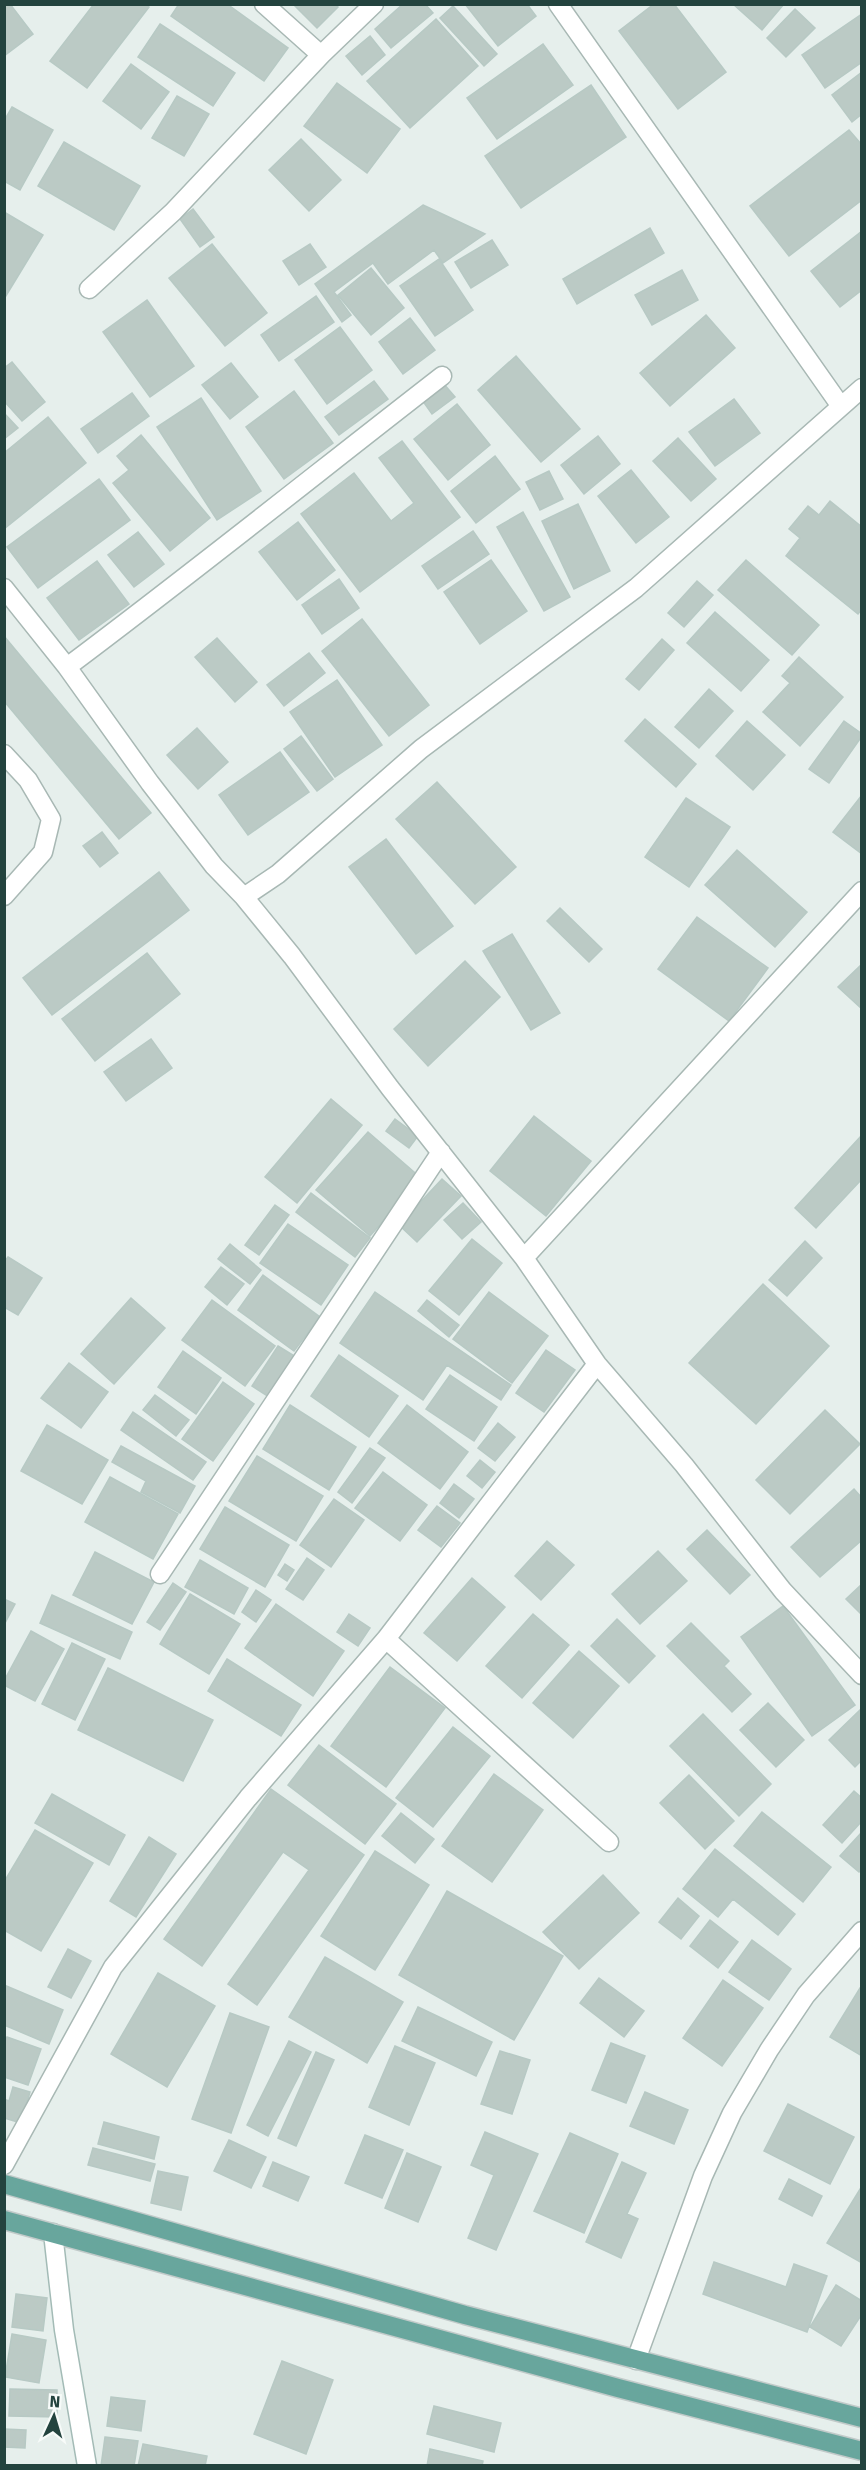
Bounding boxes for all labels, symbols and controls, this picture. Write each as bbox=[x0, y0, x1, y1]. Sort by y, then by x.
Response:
north arrow bbox=[24, 2386, 84, 2446]
text: N bbox=[49, 2392, 61, 2411]

